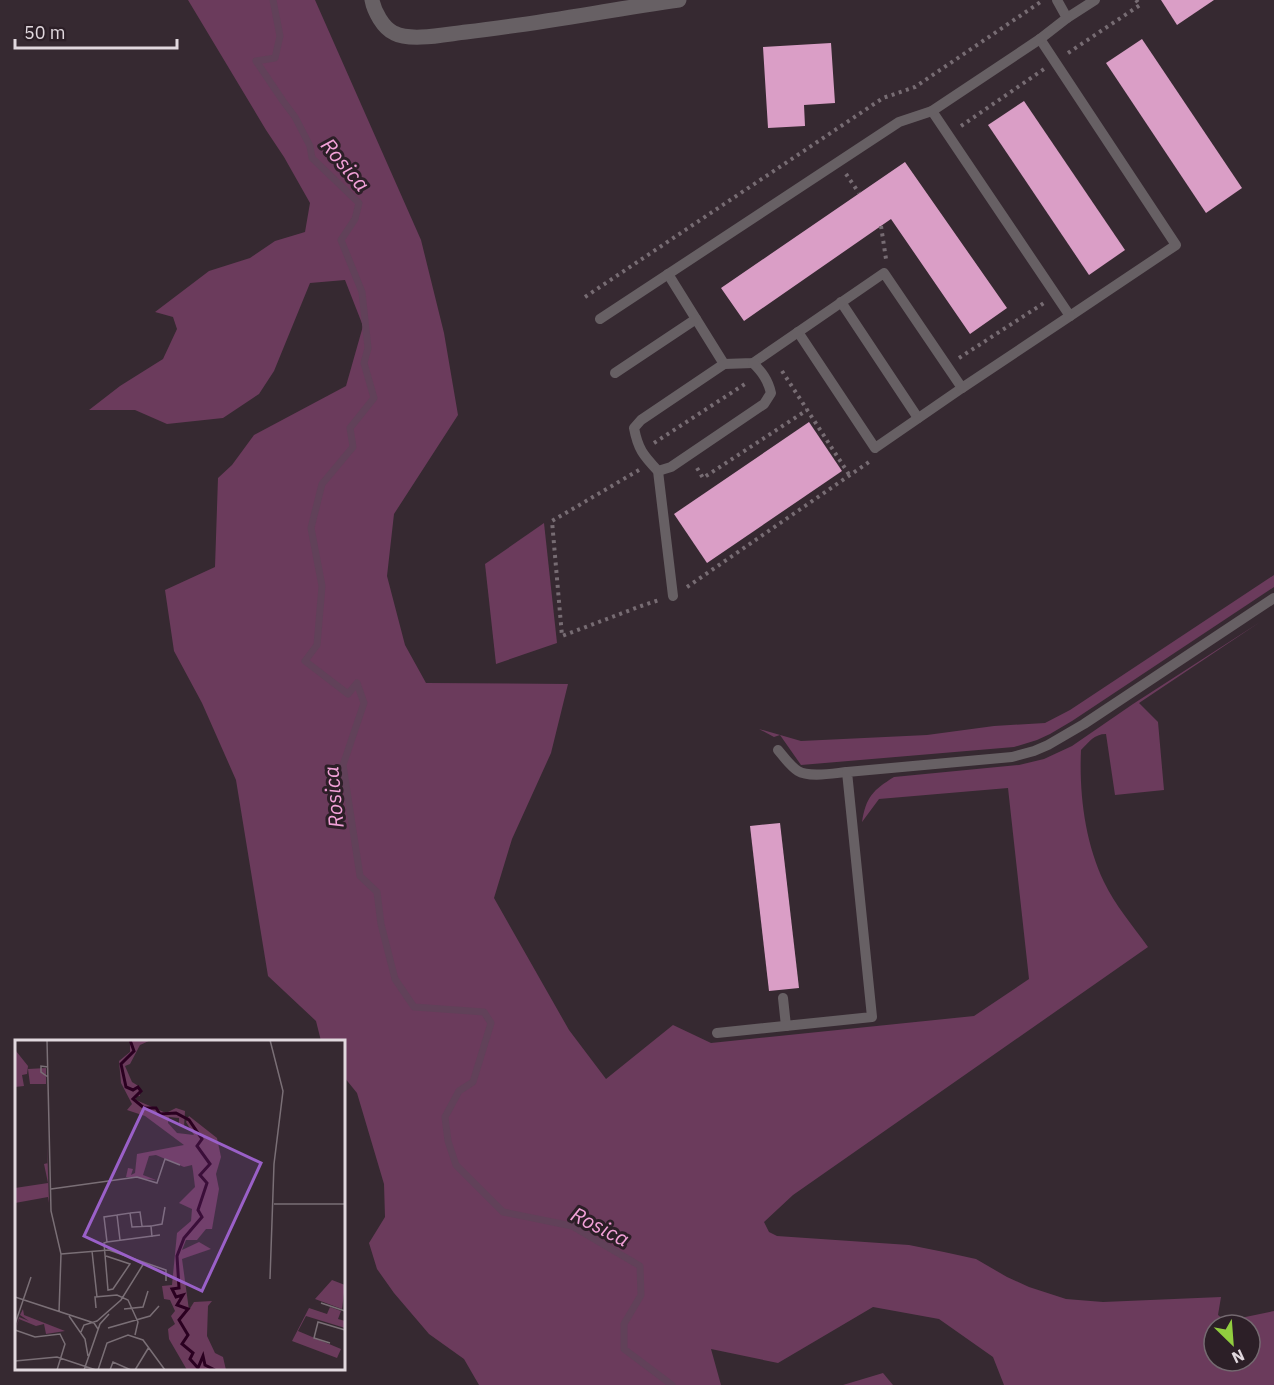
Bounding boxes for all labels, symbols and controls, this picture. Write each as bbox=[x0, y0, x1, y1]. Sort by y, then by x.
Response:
scale bar bbox=[15, 12, 177, 50]
text: 50 m bbox=[24, 21, 66, 44]
water label: Rosica bbox=[315, 132, 376, 197]
water label: Rosica bbox=[316, 765, 350, 829]
inset map bbox=[15, 1040, 345, 1370]
water label: Rosica bbox=[567, 1200, 634, 1253]
north arrow bbox=[1202, 1313, 1262, 1373]
text: N bbox=[1229, 1345, 1248, 1368]

